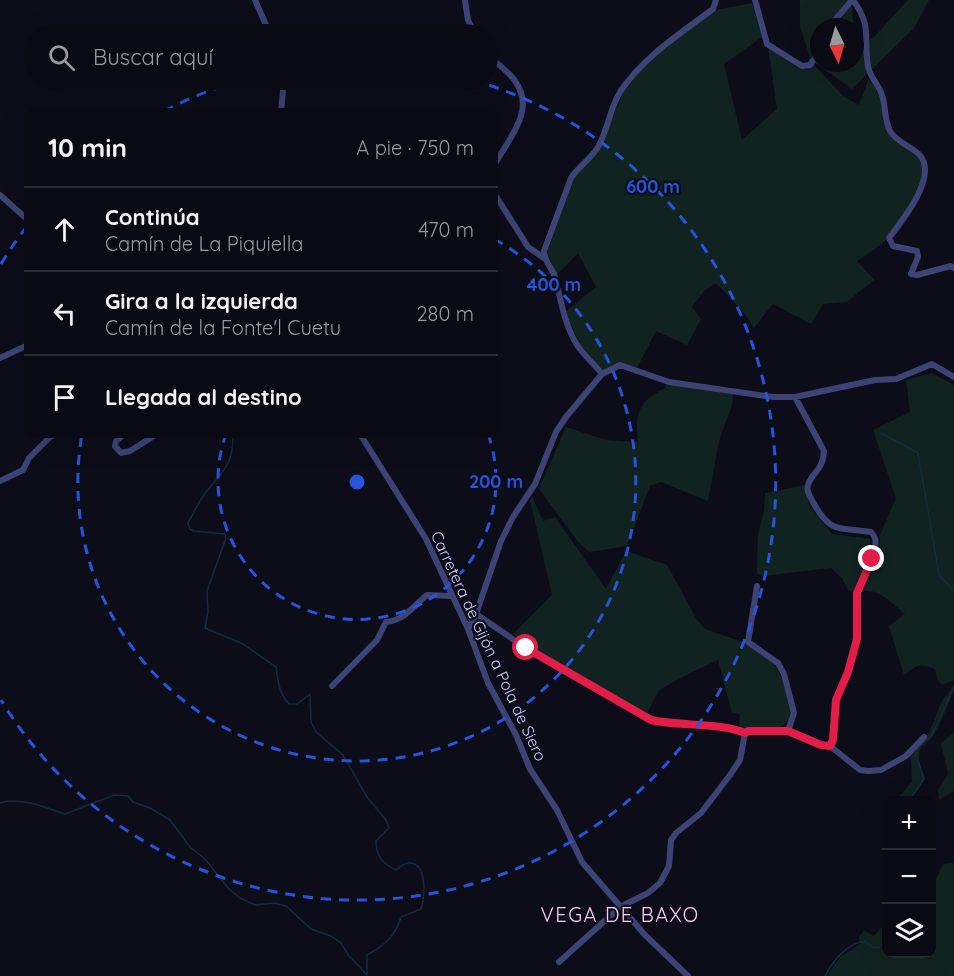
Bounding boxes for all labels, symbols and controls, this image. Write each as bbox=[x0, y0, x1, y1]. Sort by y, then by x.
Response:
north arrow bbox=[810, 18, 864, 72]
search box bbox=[24, 24, 498, 90]
icon: search bbox=[45, 41, 78, 74]
text: Buscar aquí bbox=[93, 43, 213, 71]
text: 10 min bbox=[48, 131, 127, 164]
text: A pie · 750 m bbox=[356, 135, 474, 160]
text: 600 m bbox=[626, 175, 680, 198]
text: Continúa bbox=[105, 203, 200, 231]
icon: ahead bbox=[48, 213, 81, 246]
text: 470 m bbox=[418, 217, 474, 242]
text: Camín de La Piquiella bbox=[105, 231, 303, 256]
text: 400 m bbox=[527, 273, 581, 296]
text: Gira a la izquierda bbox=[105, 287, 298, 315]
icon: left bbox=[48, 297, 81, 330]
text: 280 m bbox=[417, 301, 474, 326]
text: Camín de la Fonte'l Cuetu bbox=[105, 315, 341, 340]
icon: arrive bbox=[48, 381, 81, 414]
text: Llegada al destino bbox=[105, 383, 302, 411]
text: 200 m bbox=[469, 470, 523, 493]
centre of rings bbox=[347, 472, 367, 492]
street label: Carretera de Gijón a Pola de Siero bbox=[427, 528, 551, 764]
route end bbox=[858, 545, 884, 571]
route start bbox=[512, 634, 538, 660]
map controls bbox=[882, 796, 936, 958]
button: + bbox=[882, 796, 936, 850]
button: − bbox=[882, 850, 936, 904]
district label: VEGA DE BAXO bbox=[540, 902, 700, 927]
button: layers bbox=[882, 904, 936, 958]

